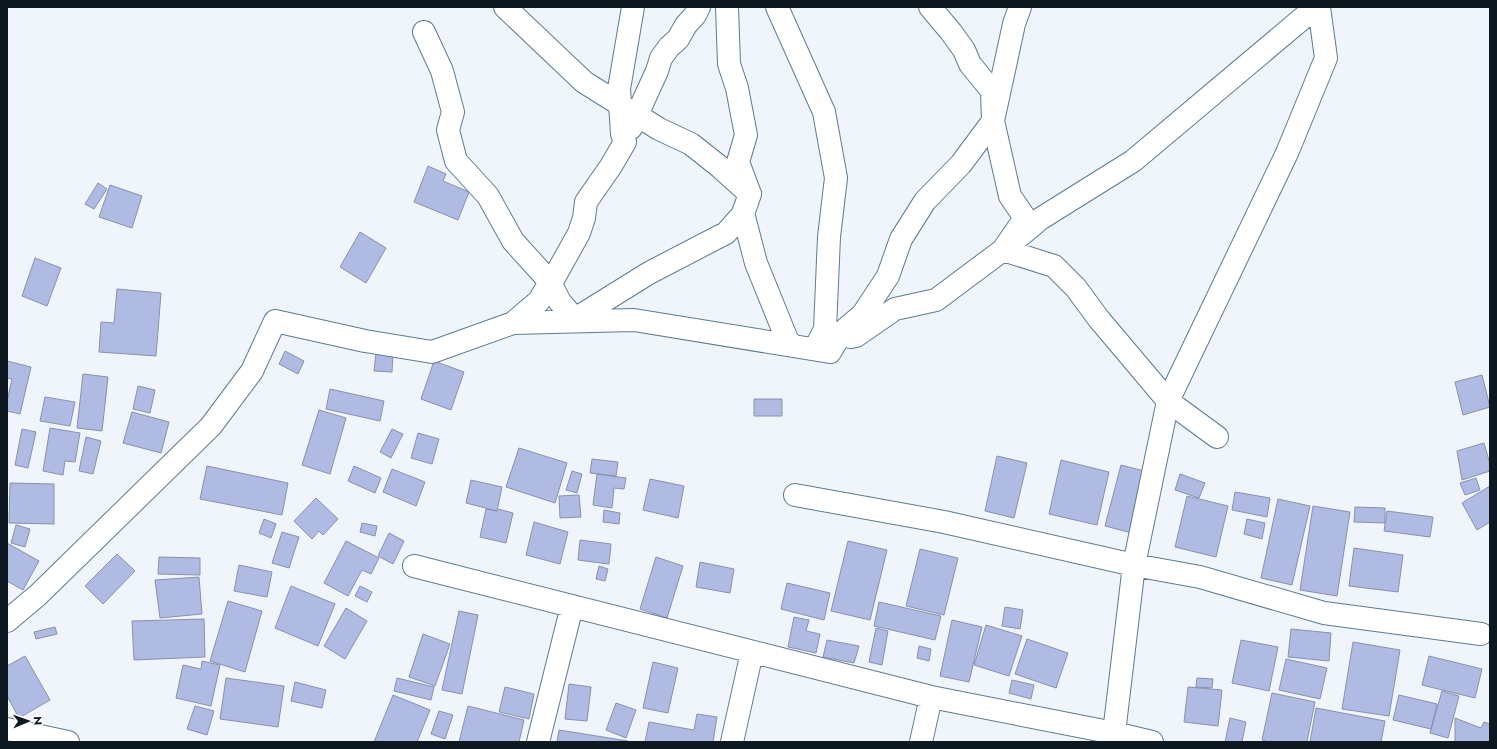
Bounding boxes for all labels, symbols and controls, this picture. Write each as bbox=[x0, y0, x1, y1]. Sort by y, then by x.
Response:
north arrow bbox=[8, 701, 48, 741]
text: N bbox=[30, 716, 46, 725]

